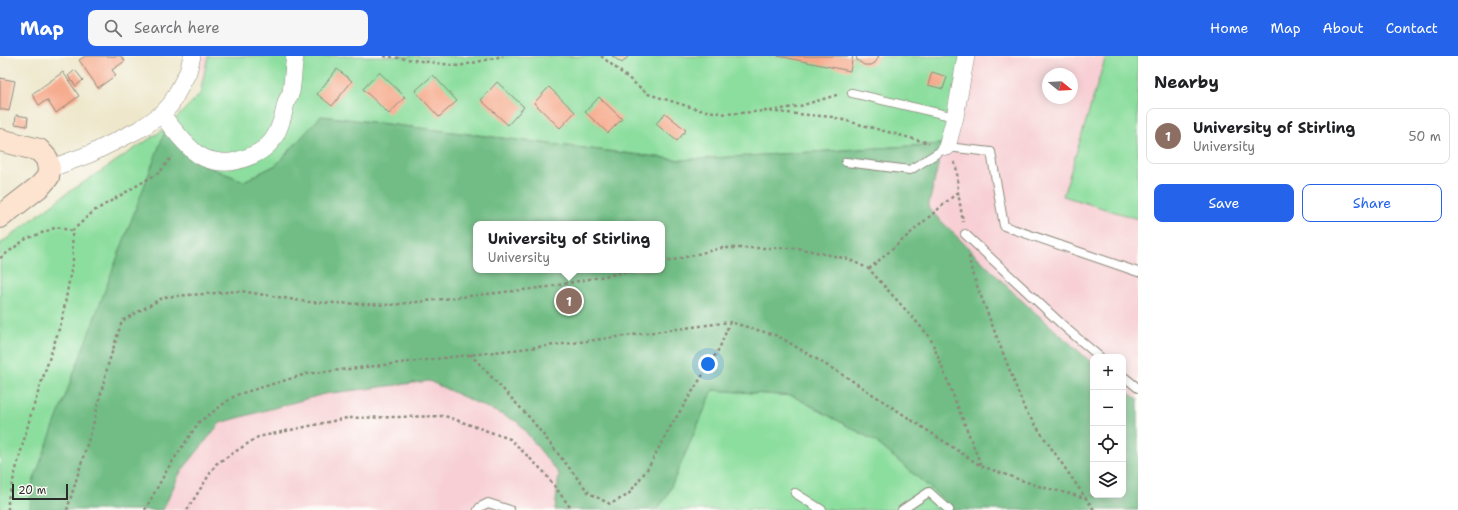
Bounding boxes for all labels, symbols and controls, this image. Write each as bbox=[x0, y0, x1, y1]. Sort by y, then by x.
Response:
search box bbox=[88, 10, 368, 46]
text: Map bbox=[20, 16, 64, 41]
icon: search bbox=[102, 17, 124, 39]
text: Search here bbox=[134, 18, 220, 38]
text: Home bbox=[1210, 19, 1249, 37]
text: Map bbox=[1271, 19, 1301, 37]
text: About bbox=[1323, 19, 1364, 37]
text: Contact bbox=[1386, 19, 1438, 37]
north arrow bbox=[1042, 68, 1078, 104]
text: Nearby bbox=[1154, 71, 1219, 93]
text: University of Stirling bbox=[1193, 118, 1355, 138]
text: 1 bbox=[1165, 128, 1171, 145]
text: 50 m bbox=[1408, 128, 1441, 145]
text: University bbox=[1193, 138, 1255, 155]
button: Save bbox=[1154, 184, 1294, 222]
button: Share bbox=[1302, 184, 1442, 222]
popup bbox=[473, 221, 665, 273]
text: University of Stirling bbox=[488, 229, 650, 249]
text: University bbox=[488, 249, 550, 266]
pin: 1 bbox=[556, 286, 582, 316]
your location bbox=[698, 354, 718, 374]
map controls bbox=[1090, 354, 1126, 498]
button: + bbox=[1090, 354, 1126, 390]
button: − bbox=[1090, 390, 1126, 426]
button: locate bbox=[1090, 426, 1126, 462]
button: layers bbox=[1090, 462, 1126, 498]
scale bar bbox=[12, 482, 68, 501]
text: 20 m bbox=[18, 483, 46, 498]

